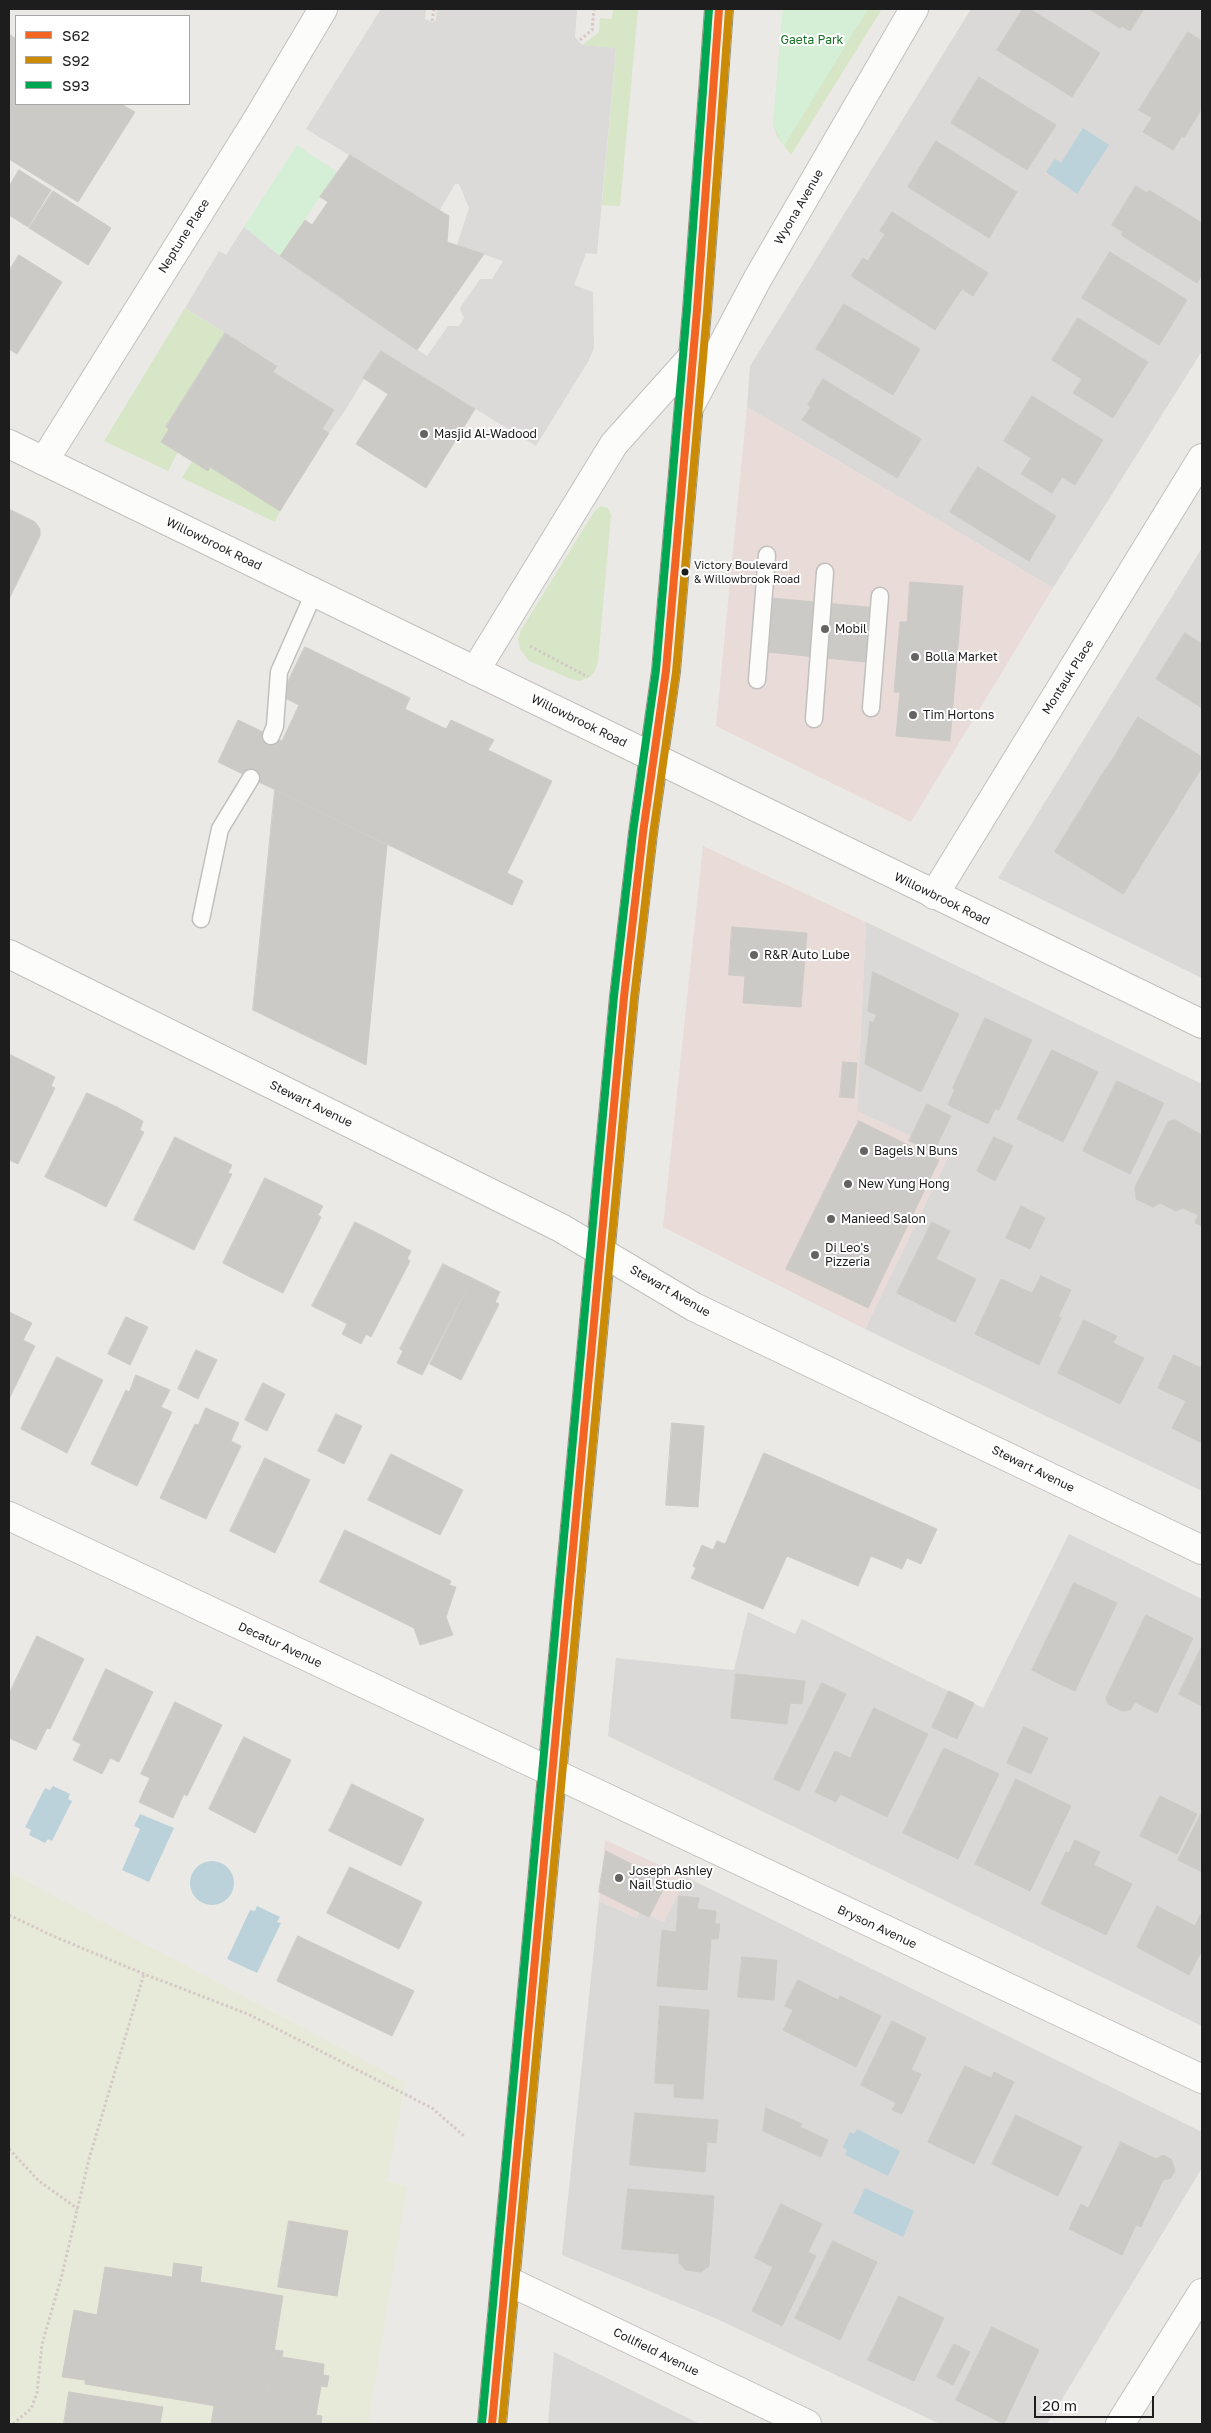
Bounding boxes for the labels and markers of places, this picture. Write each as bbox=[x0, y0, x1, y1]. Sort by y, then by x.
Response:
place label: Masjid Al-Wadood bbox=[434, 427, 537, 441]
marker: Masjid Al-Wadood bbox=[418, 428, 430, 440]
place label: Victory Boulevard & Willowbrook Road bbox=[694, 559, 800, 585]
marker: Victory Boulevard & Willowbrook Road bbox=[680, 567, 690, 577]
place label: Mobil bbox=[835, 622, 867, 636]
marker: Mobil bbox=[819, 623, 831, 635]
place label: Bolla Market bbox=[925, 650, 998, 664]
marker: Bolla Market bbox=[909, 651, 921, 663]
place label: Tim Hortons bbox=[923, 708, 994, 722]
marker: Tim Hortons bbox=[907, 709, 919, 721]
place label: R&R Auto Lube bbox=[764, 948, 850, 962]
marker: R&R Auto Lube bbox=[748, 949, 760, 961]
place label: Bagels N Buns bbox=[874, 1144, 958, 1158]
marker: Bagels N Buns bbox=[858, 1145, 870, 1157]
place label: New Yung Hong bbox=[858, 1177, 950, 1191]
marker: New Yung Hong bbox=[842, 1178, 854, 1190]
place label: Manieed Salon bbox=[841, 1212, 926, 1226]
marker: Manieed Salon bbox=[825, 1213, 837, 1225]
place label: Di Leo's Pizzeria bbox=[825, 1241, 870, 1269]
marker: Di Leo's Pizzeria bbox=[809, 1249, 821, 1261]
place label: Joseph Ashley Nail Studio bbox=[629, 1864, 713, 1892]
marker: Joseph Ashley Nail Studio bbox=[613, 1872, 625, 1884]

